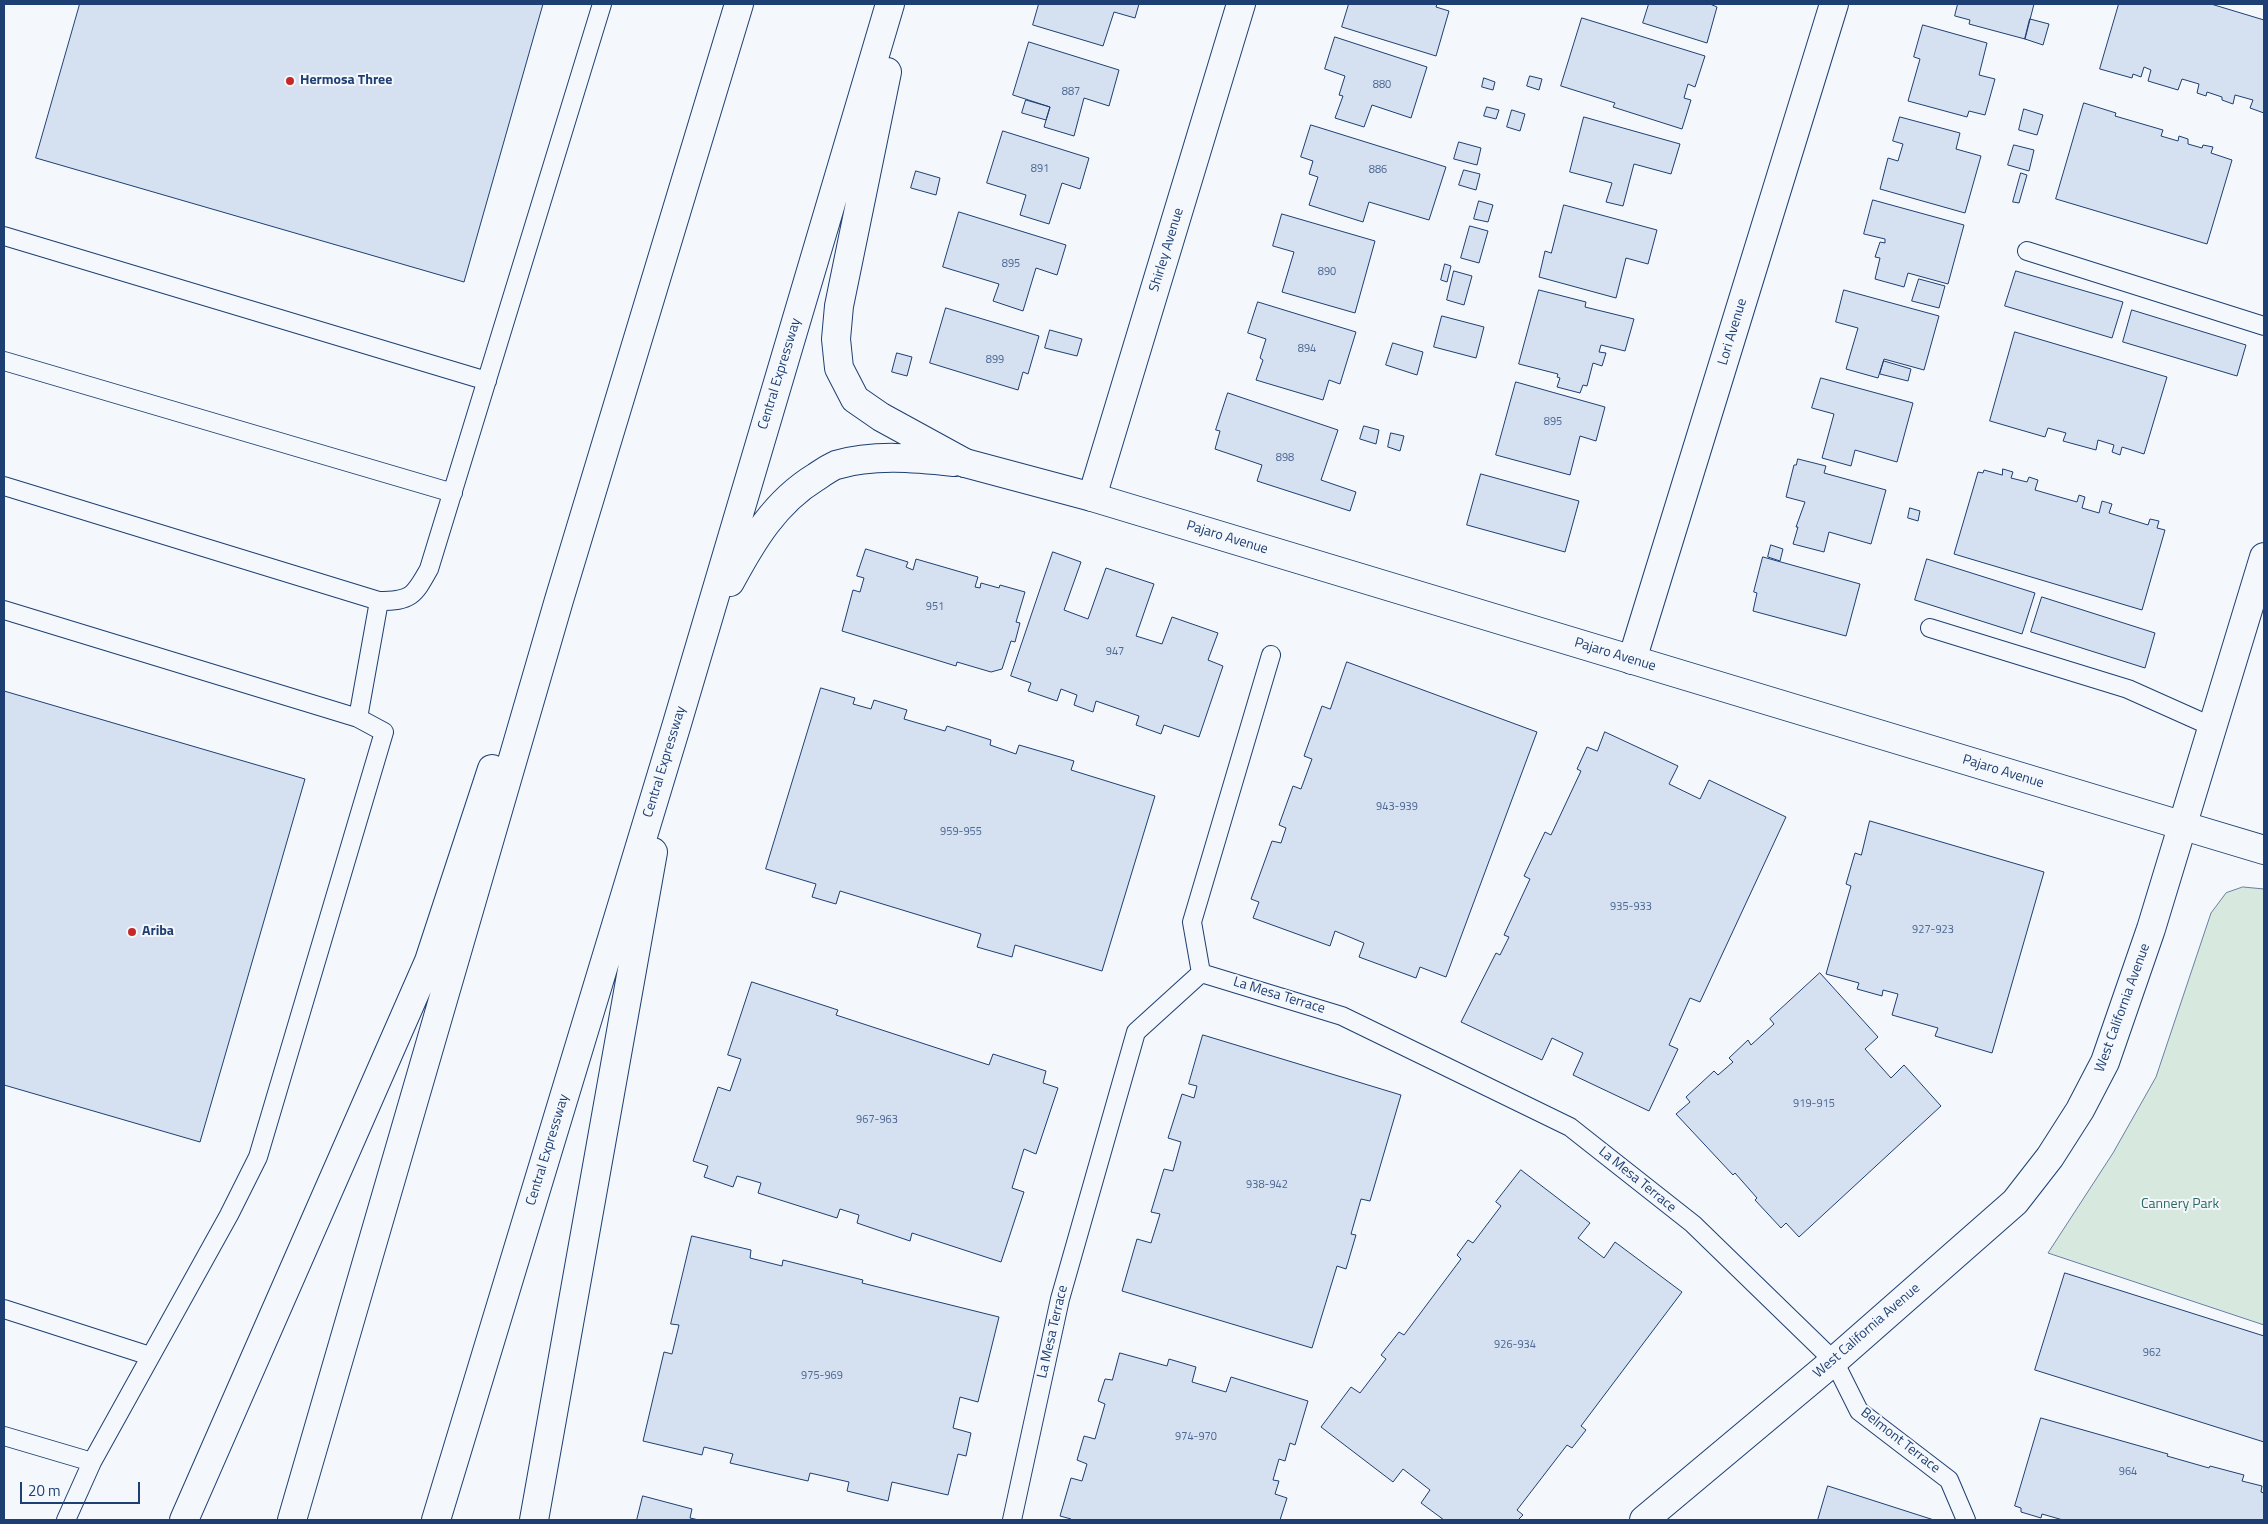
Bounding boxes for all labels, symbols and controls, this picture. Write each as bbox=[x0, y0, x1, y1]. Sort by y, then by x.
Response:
place label: Hermosa Three bbox=[300, 73, 392, 89]
marker: Hermosa Three bbox=[284, 75, 296, 87]
house number: 880 bbox=[1373, 78, 1391, 92]
house number: 887 bbox=[1062, 85, 1080, 99]
house number: 891 bbox=[1031, 162, 1049, 176]
house number: 886 bbox=[1369, 163, 1387, 177]
street label: Shirley Avenue bbox=[1146, 206, 1188, 294]
house number: 895 bbox=[1002, 257, 1020, 271]
house number: 890 bbox=[1318, 265, 1336, 279]
street label: Lori Avenue bbox=[1715, 297, 1751, 367]
street label: Central Expressway bbox=[755, 316, 805, 432]
house number: 894 bbox=[1298, 342, 1316, 356]
house number: 899 bbox=[986, 353, 1004, 367]
house number: 895 bbox=[1544, 415, 1562, 429]
house number: 898 bbox=[1276, 451, 1294, 465]
street label: Pajaro Avenue bbox=[1184, 518, 1270, 558]
house number: 951 bbox=[926, 600, 944, 614]
street label: Pajaro Avenue bbox=[1572, 635, 1658, 675]
house number: 947 bbox=[1106, 645, 1124, 659]
street label: Central Expressway bbox=[640, 704, 690, 820]
street label: Pajaro Avenue bbox=[1960, 752, 2046, 792]
house number: 943-939 bbox=[1376, 800, 1418, 814]
house number: 959-955 bbox=[940, 825, 982, 839]
house number: 935-933 bbox=[1610, 900, 1652, 914]
house number: 927-923 bbox=[1912, 923, 1954, 937]
place label: Ariba bbox=[142, 924, 174, 940]
marker: Ariba bbox=[126, 926, 138, 938]
street label: West California Avenue bbox=[2092, 941, 2154, 1075]
street label: La Mesa Terrace bbox=[1231, 974, 1327, 1018]
street label: Central Expressway bbox=[523, 1092, 573, 1208]
house number: 919-915 bbox=[1793, 1097, 1835, 1111]
house number: 967-963 bbox=[856, 1113, 898, 1127]
street label: La Mesa Terrace bbox=[1595, 1144, 1679, 1216]
house number: 938-942 bbox=[1246, 1178, 1288, 1192]
park label: Cannery Park bbox=[2141, 1197, 2219, 1213]
street label: West California Avenue bbox=[1810, 1280, 1924, 1382]
street label: La Mesa Terrace bbox=[1034, 1284, 1072, 1380]
house number: 926-934 bbox=[1494, 1338, 1536, 1352]
house number: 962 bbox=[2143, 1346, 2161, 1360]
house number: 975-969 bbox=[801, 1369, 843, 1383]
street label: Belmont Terrace bbox=[1857, 1405, 1943, 1477]
house number: 974-970 bbox=[1175, 1430, 1217, 1444]
house number: 964 bbox=[2119, 1465, 2137, 1479]
scale bar bbox=[22, 1472, 142, 1504]
text: 20 m bbox=[28, 1479, 61, 1502]

